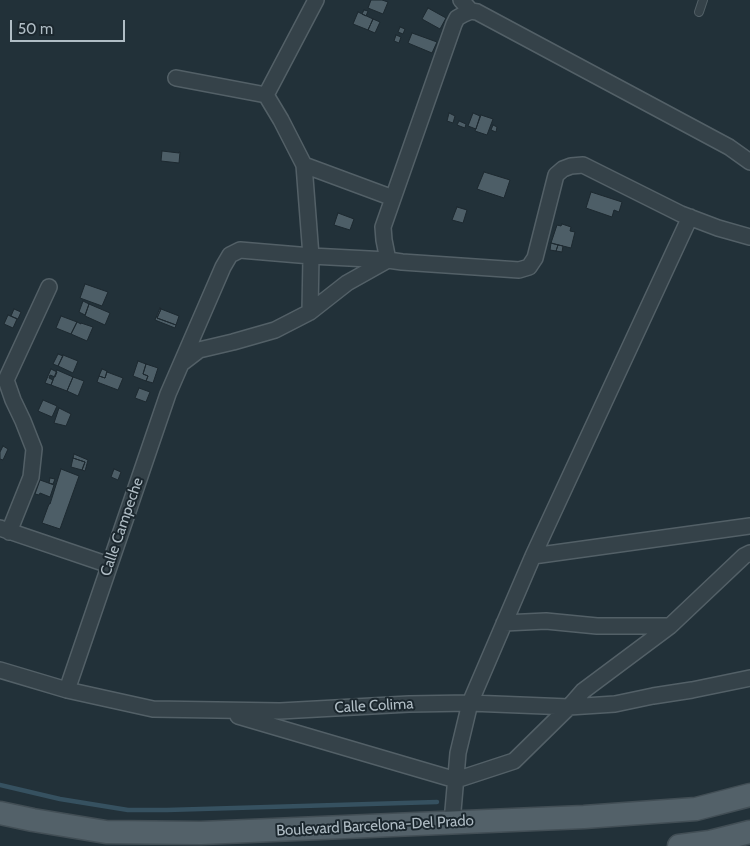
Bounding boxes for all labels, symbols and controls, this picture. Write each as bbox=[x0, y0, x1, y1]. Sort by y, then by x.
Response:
scale bar bbox=[12, 10, 128, 42]
text: 50 m bbox=[18, 20, 53, 38]
street label: Calle Campeche bbox=[97, 475, 147, 579]
street label: Calle Colima bbox=[334, 695, 414, 717]
street label: Boulevard Barcelona-Del Prado bbox=[276, 812, 474, 840]

